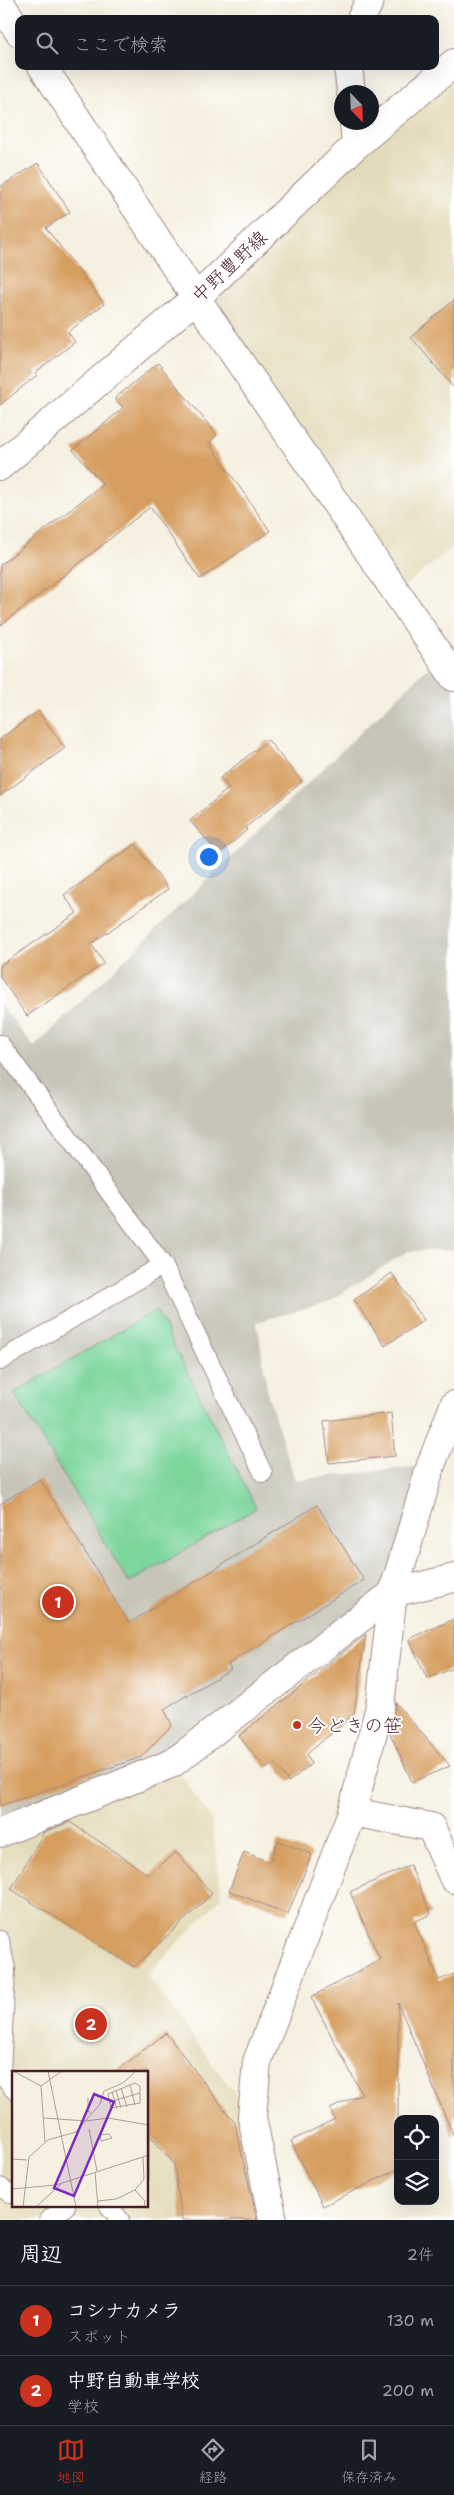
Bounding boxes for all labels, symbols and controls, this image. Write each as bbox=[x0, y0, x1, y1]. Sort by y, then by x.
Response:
search box bbox=[15, 15, 439, 70]
icon: search bbox=[33, 29, 61, 57]
text: ここで検索 bbox=[73, 32, 168, 57]
north arrow bbox=[334, 85, 379, 130]
street label: 中野豊野線 bbox=[186, 225, 273, 308]
your location bbox=[196, 844, 222, 870]
pin: 1 bbox=[42, 1583, 74, 1621]
place label: 今どきの笹 bbox=[307, 1713, 402, 1738]
marker: 今どきの笹 bbox=[291, 1719, 303, 1731]
pin: 2 bbox=[75, 2005, 107, 2043]
inset map bbox=[12, 2071, 149, 2208]
map controls bbox=[394, 2115, 439, 2205]
button: locate bbox=[394, 2115, 439, 2160]
button: layers bbox=[394, 2160, 439, 2205]
text: 周辺 bbox=[20, 2240, 62, 2268]
text: 2件 bbox=[407, 2244, 434, 2265]
text: コシナカメラ bbox=[67, 2298, 181, 2323]
text: 1 bbox=[32, 2310, 40, 2331]
text: 130 m bbox=[387, 2310, 434, 2331]
text: スポット bbox=[67, 2326, 131, 2347]
text: 中野自動車学校 bbox=[67, 2368, 200, 2393]
text: 2 bbox=[30, 2380, 42, 2401]
text: 200 m bbox=[382, 2380, 434, 2401]
text: 学校 bbox=[67, 2396, 99, 2417]
tab: 地図 bbox=[57, 2436, 85, 2486]
tab: 経路 bbox=[199, 2436, 227, 2486]
tab: 保存済み bbox=[341, 2436, 397, 2486]

